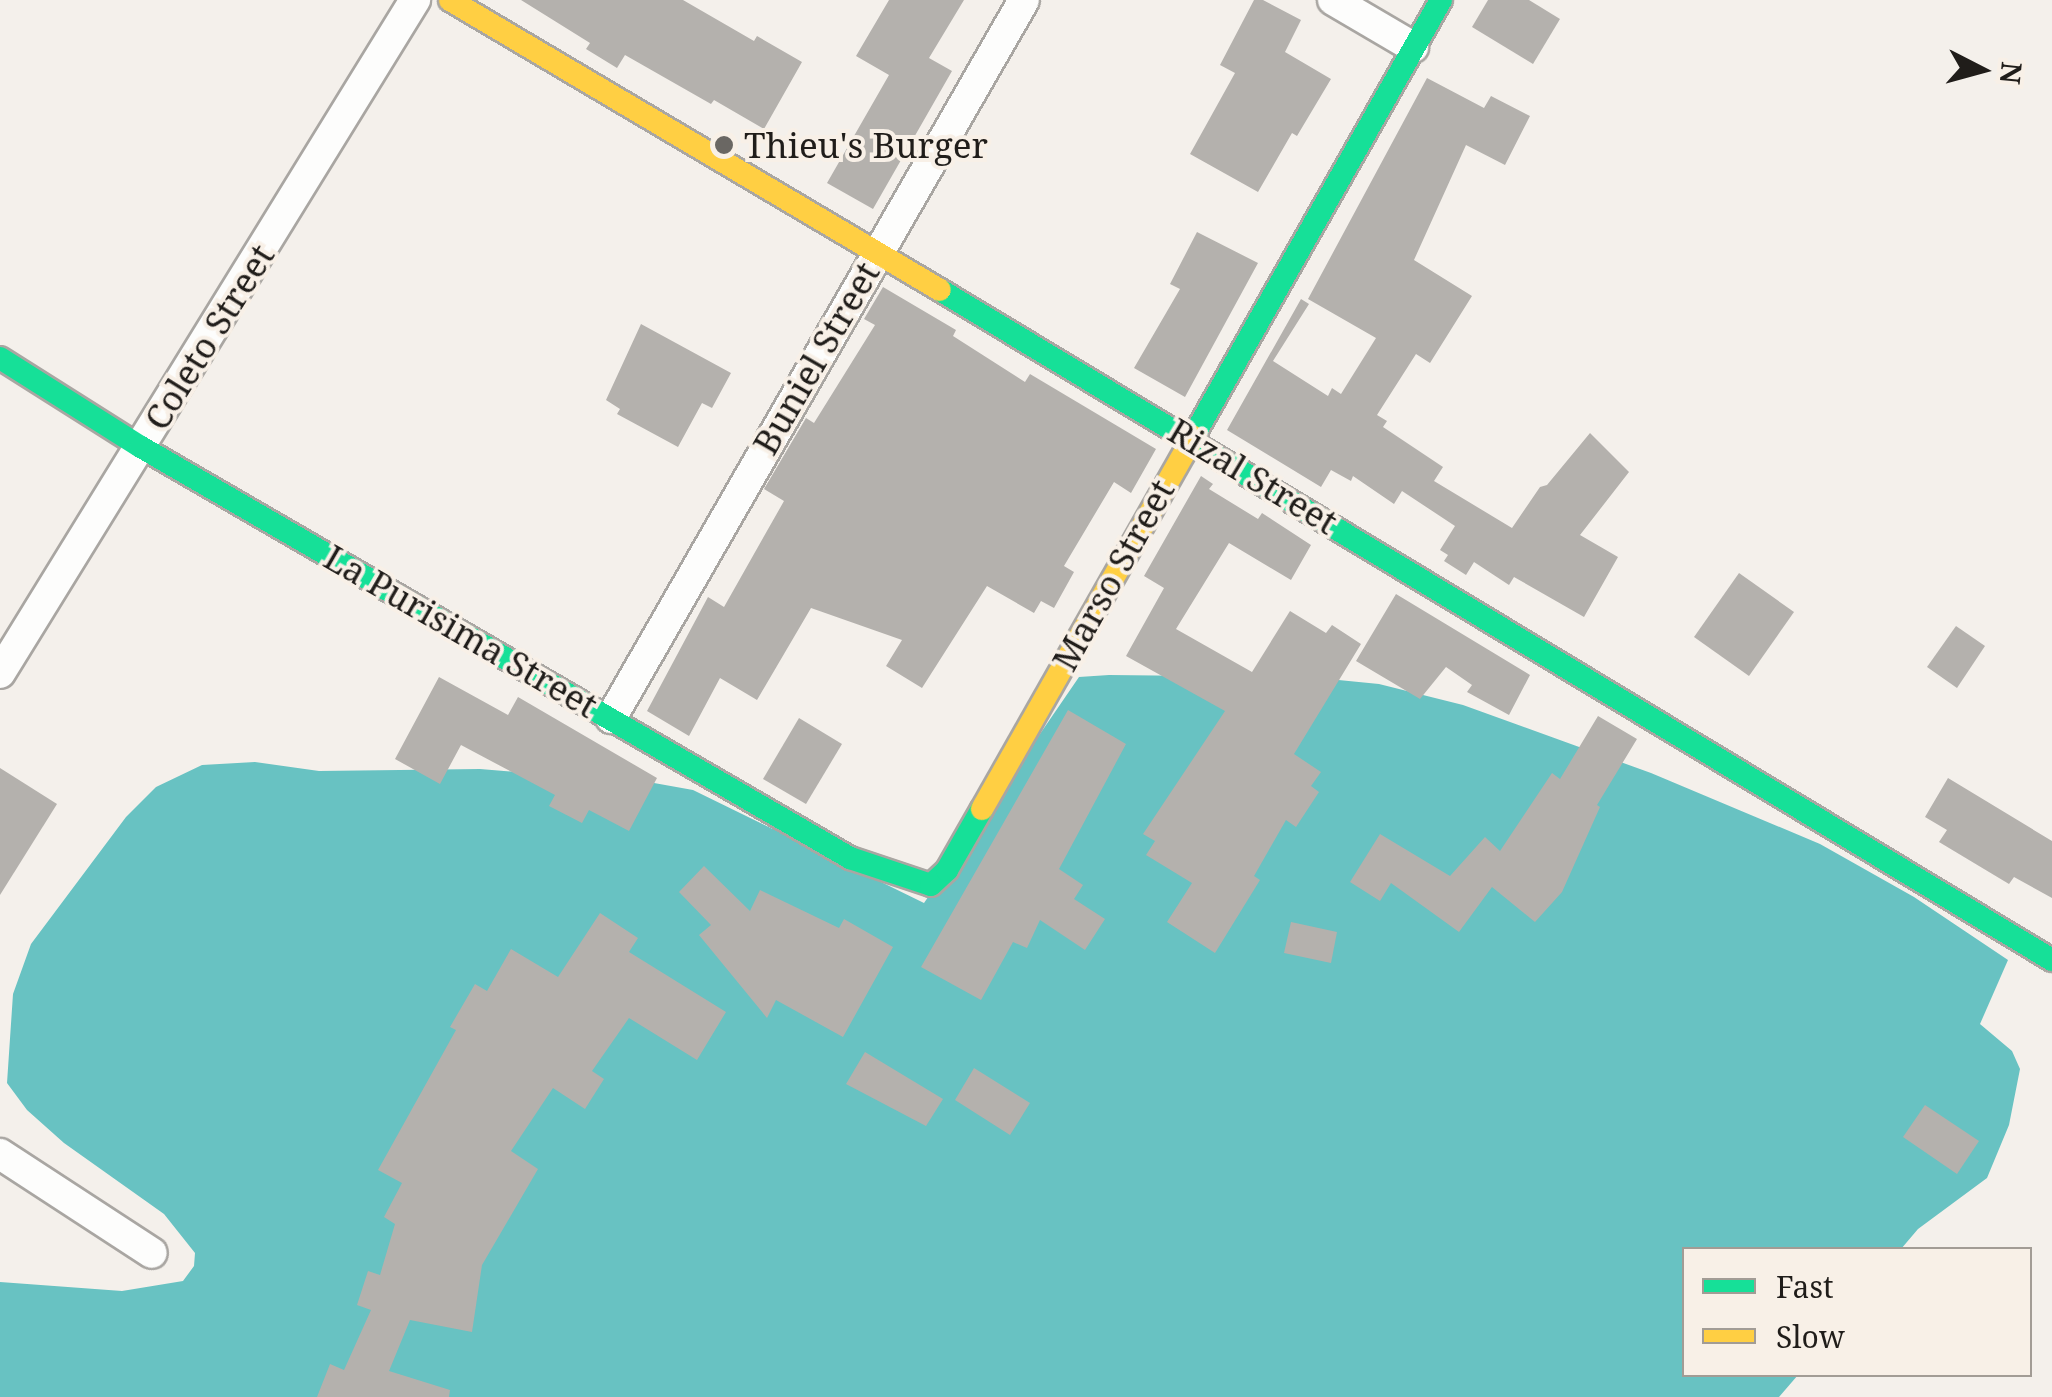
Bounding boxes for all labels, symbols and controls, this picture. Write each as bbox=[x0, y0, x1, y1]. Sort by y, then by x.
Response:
north arrow bbox=[1932, 20, 2032, 120]
text: N bbox=[1992, 60, 2032, 86]
place label: Thieu's Burger bbox=[744, 124, 988, 166]
marker: Thieu's Burger bbox=[713, 134, 735, 156]
street label: Coleto Street bbox=[135, 237, 283, 437]
street label: Buniel Street bbox=[744, 254, 888, 462]
street label: Rizal Street bbox=[1161, 409, 1345, 543]
street label: Marso Street bbox=[1043, 472, 1183, 678]
street label: La Purisima Street bbox=[317, 536, 605, 726]
legend bbox=[1682, 1247, 2032, 1377]
text: Fast bbox=[1776, 1266, 1833, 1307]
text: Slow bbox=[1776, 1316, 1845, 1357]

